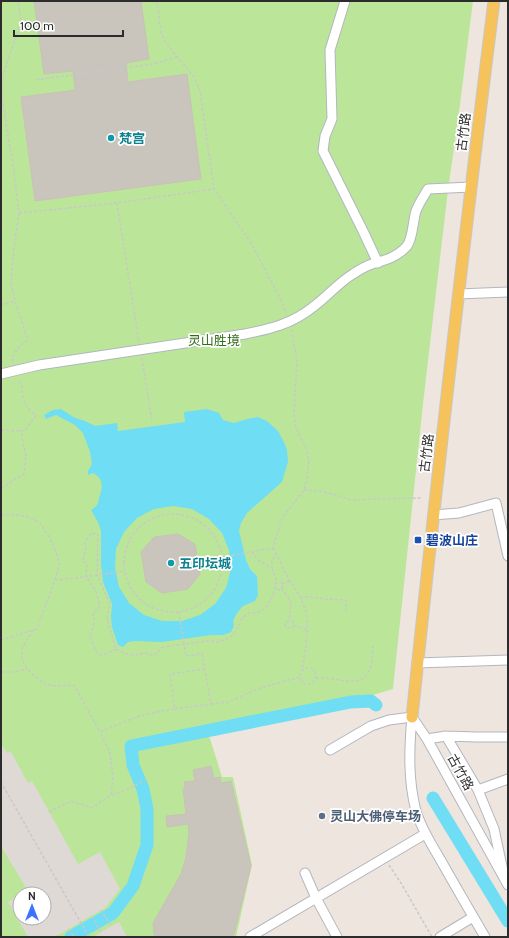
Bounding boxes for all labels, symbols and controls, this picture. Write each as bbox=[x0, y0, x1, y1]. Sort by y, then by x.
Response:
scale bar bbox=[14, 12, 123, 38]
text: 100 m bbox=[20, 18, 54, 33]
street label: 古竹路 bbox=[453, 112, 473, 152]
place label: 梵宫 bbox=[119, 130, 145, 146]
marker: 梵宫 bbox=[106, 133, 116, 143]
park label: 灵山胜境 bbox=[188, 332, 240, 348]
street label: 古竹路 bbox=[416, 433, 436, 473]
place label: 碧波山庄 bbox=[426, 532, 478, 548]
marker: 碧波山庄 bbox=[413, 535, 423, 545]
place label: 五印坛城 bbox=[179, 555, 231, 571]
marker: 五印坛城 bbox=[166, 558, 176, 568]
street label: 古竹路 bbox=[445, 751, 477, 793]
place label: 灵山大佛停车场 bbox=[330, 808, 421, 824]
marker: 灵山大佛停车场 bbox=[317, 811, 327, 821]
north arrow bbox=[12, 886, 52, 926]
text: N bbox=[28, 889, 36, 903]

